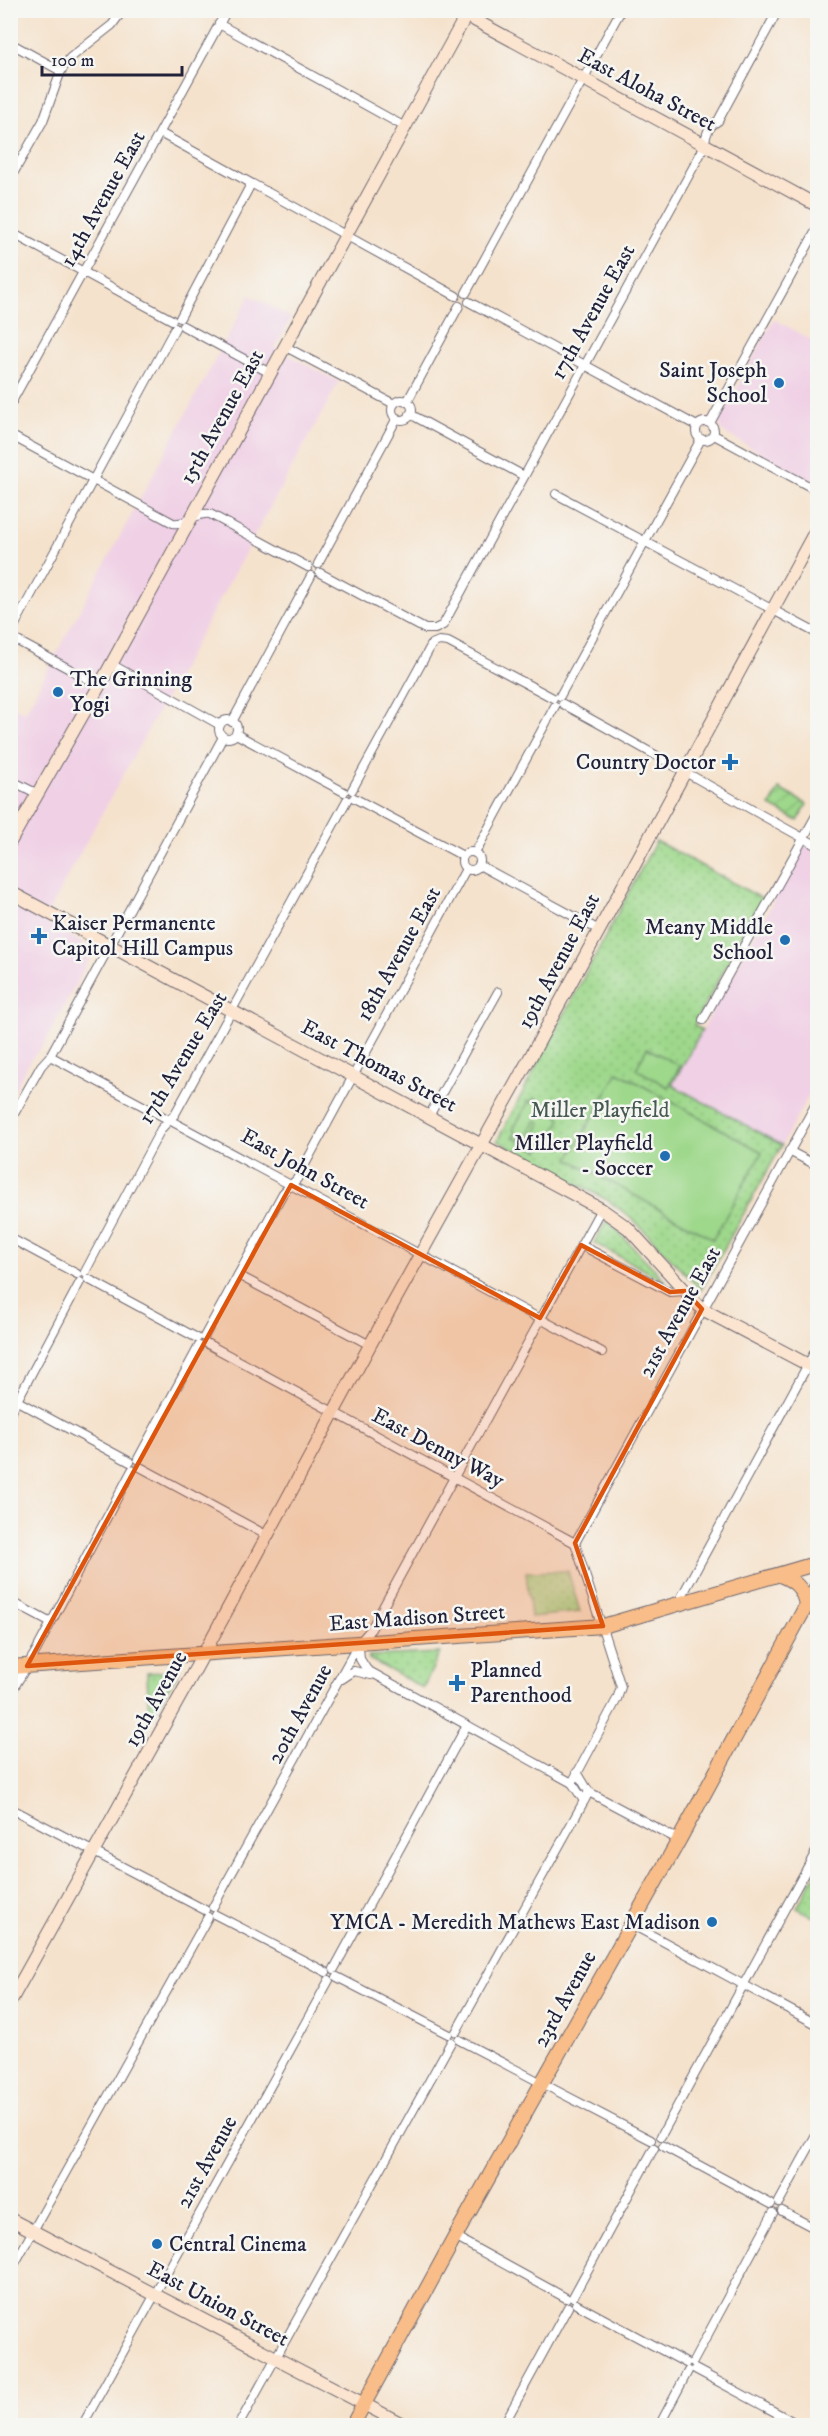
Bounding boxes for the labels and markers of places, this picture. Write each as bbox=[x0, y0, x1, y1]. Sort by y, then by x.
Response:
place label: Saint Joseph School bbox=[659, 357, 767, 409]
marker: Saint Joseph School bbox=[772, 376, 786, 390]
place label: The Grinning Yogi bbox=[70, 666, 192, 718]
marker: The Grinning Yogi bbox=[51, 685, 65, 699]
place label: Country Doctor bbox=[576, 749, 717, 776]
marker: Country Doctor bbox=[721, 753, 739, 771]
place label: Kaiser Permanente Capitol Hill Campus bbox=[52, 910, 233, 962]
place label: Meany Middle School bbox=[645, 914, 773, 966]
marker: Kaiser Permanente Capitol Hill Campus bbox=[30, 927, 48, 945]
marker: Meany Middle School bbox=[778, 933, 792, 947]
place label: Miller Playfield - Soccer bbox=[514, 1130, 654, 1182]
marker: Miller Playfield - Soccer bbox=[658, 1149, 672, 1163]
place label: Planned Parenthood bbox=[470, 1657, 572, 1709]
marker: Planned Parenthood bbox=[448, 1674, 466, 1692]
place label: YMCA - Meredith Mathews East Madison bbox=[330, 1909, 701, 1936]
marker: YMCA - Meredith Mathews East Madison bbox=[705, 1915, 719, 1929]
place label: Central Cinema bbox=[169, 2231, 307, 2258]
marker: Central Cinema bbox=[150, 2237, 164, 2251]

